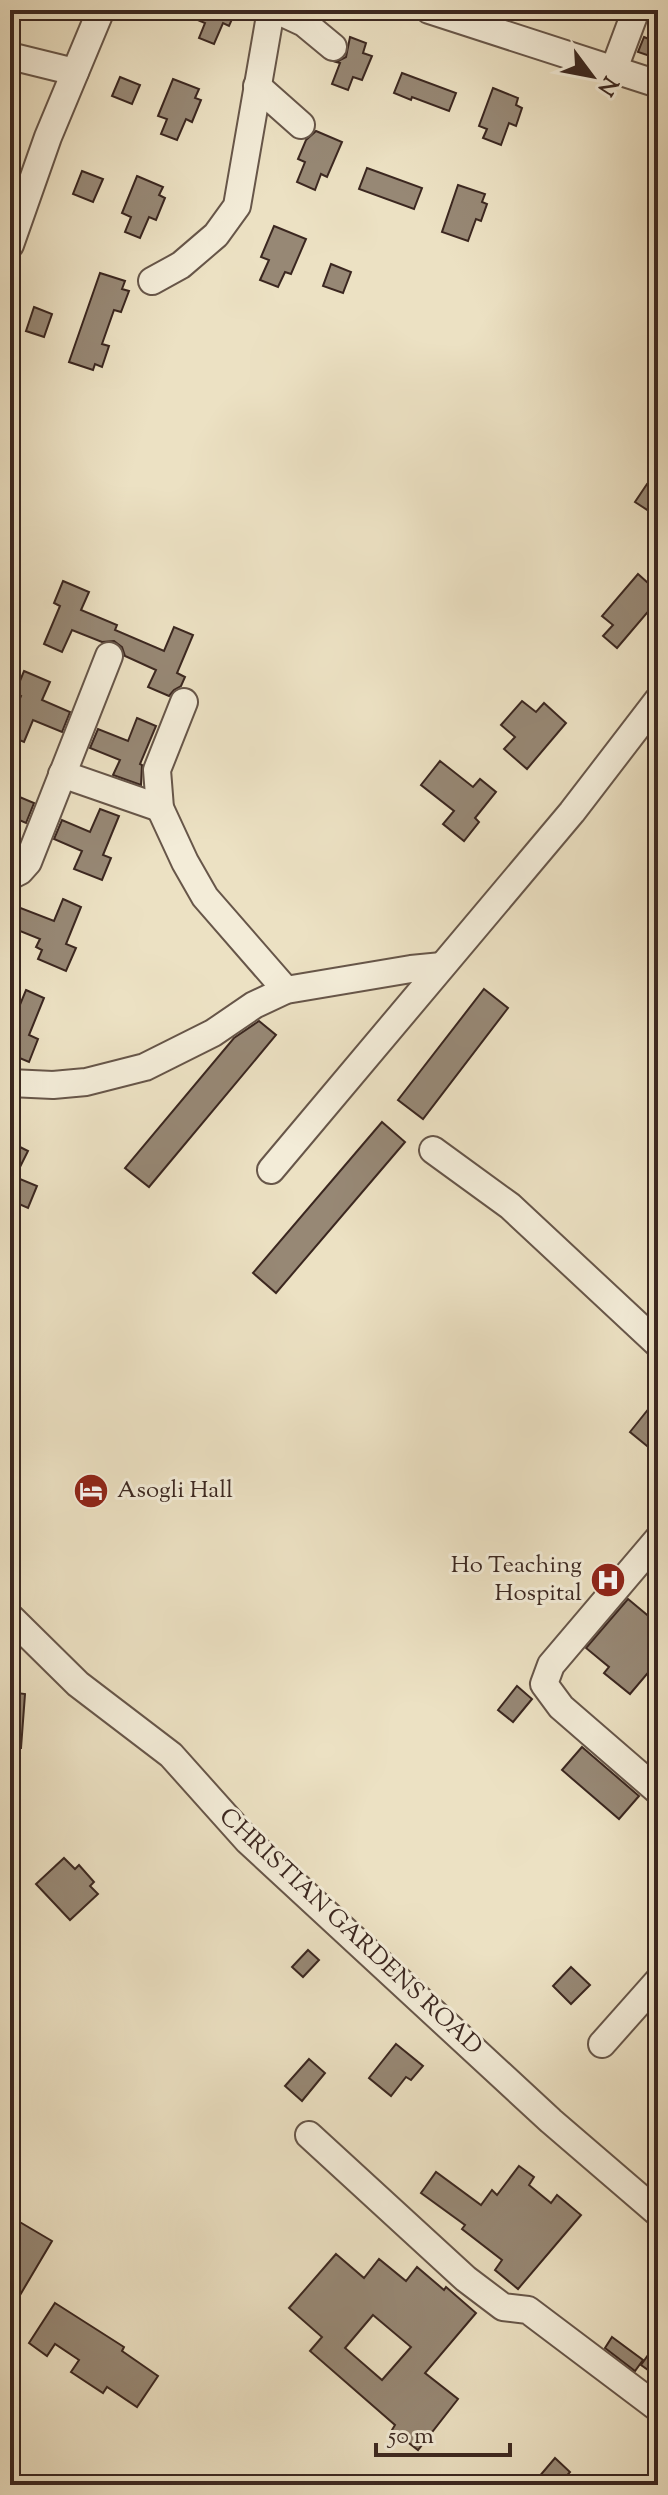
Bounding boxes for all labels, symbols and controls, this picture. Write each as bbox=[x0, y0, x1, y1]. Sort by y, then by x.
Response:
north arrow bbox=[552, 36, 632, 116]
text: N bbox=[588, 69, 625, 101]
hotel icon: Asogli Hall bbox=[72, 1472, 110, 1510]
place label: Asogli Hall bbox=[117, 1474, 233, 1508]
place label: Ho Teaching Hospital bbox=[451, 1549, 582, 1611]
hospital icon: Ho Teaching Hospital bbox=[589, 1561, 627, 1599]
street label: CHRISTIAN GARDENS ROAD bbox=[211, 1801, 489, 2063]
scale bar bbox=[376, 2407, 510, 2457]
text: 50 m bbox=[386, 2420, 434, 2454]

